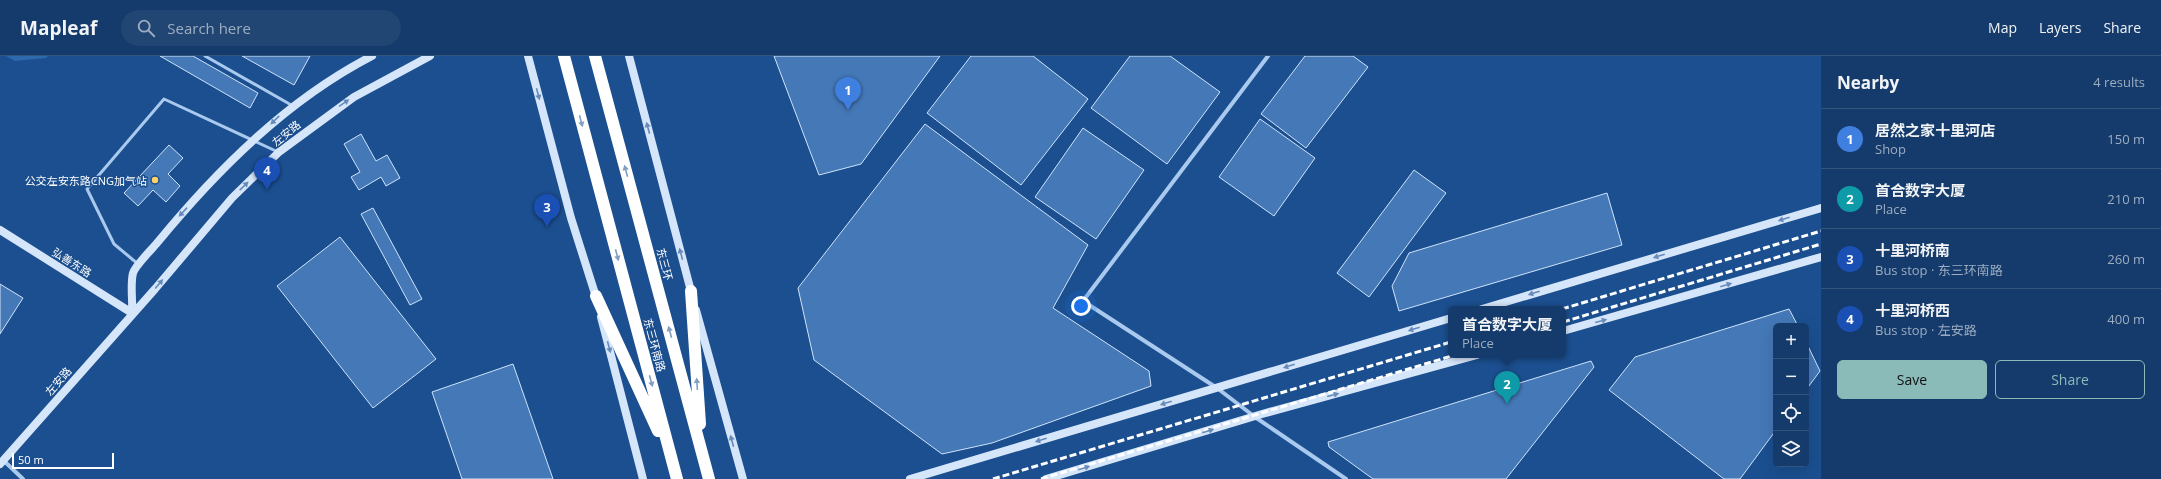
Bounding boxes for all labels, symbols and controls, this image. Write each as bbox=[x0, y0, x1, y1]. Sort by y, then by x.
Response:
search box bbox=[121, 10, 401, 46]
text: Mapleaf bbox=[20, 15, 97, 41]
icon: search bbox=[135, 17, 157, 39]
text: Search here bbox=[167, 18, 251, 38]
text: Map bbox=[1988, 18, 2017, 37]
text: Layers bbox=[2039, 18, 2081, 37]
text: Share bbox=[2103, 18, 2141, 37]
text: Nearby bbox=[1837, 71, 1899, 94]
text: 4 results bbox=[2093, 73, 2145, 91]
pin: 1 bbox=[835, 77, 861, 110]
one-way arrow bbox=[535, 88, 541, 100]
one-way arrow bbox=[339, 100, 349, 108]
one-way arrow bbox=[579, 114, 585, 127]
one-way arrow bbox=[270, 116, 281, 125]
street label: 左安路 bbox=[268, 117, 304, 149]
text: 居然之家十里河店 bbox=[1875, 120, 1995, 140]
one-way arrow bbox=[645, 122, 651, 134]
text: 1 bbox=[1846, 130, 1854, 148]
text: 150 m bbox=[2107, 130, 2145, 148]
text: Shop bbox=[1875, 140, 1906, 158]
pin: 4 bbox=[254, 157, 280, 190]
one-way arrow bbox=[623, 165, 629, 177]
place label: 公交左安东路CNG加气站 bbox=[25, 173, 147, 188]
marker: 公交左安东路CNG加气站 bbox=[150, 175, 160, 185]
text: 首合数字大厦 bbox=[1875, 180, 1965, 200]
one-way arrow bbox=[239, 181, 249, 191]
text: 2 bbox=[1846, 190, 1854, 208]
text: 210 m bbox=[2107, 190, 2145, 208]
pin: 3 bbox=[534, 194, 560, 227]
text: Place bbox=[1875, 200, 1907, 218]
one-way arrow bbox=[178, 207, 188, 217]
one-way arrow bbox=[1777, 216, 1789, 222]
text: 十里河桥南 bbox=[1875, 240, 1950, 260]
street label: 弘善东路 bbox=[49, 244, 95, 280]
street label: 东三环 bbox=[653, 246, 677, 282]
one-way arrow bbox=[678, 248, 684, 260]
one-way arrow bbox=[615, 249, 621, 261]
text: 3 bbox=[1846, 250, 1854, 268]
text: 260 m bbox=[2107, 250, 2145, 268]
one-way arrow bbox=[1653, 253, 1665, 259]
text: Bus stop · 东三环南路 bbox=[1875, 261, 2003, 279]
one-way arrow bbox=[155, 279, 163, 290]
one-way arrow bbox=[1720, 282, 1732, 288]
one-way arrow bbox=[1528, 290, 1540, 296]
your location bbox=[1071, 296, 1091, 316]
text: 十里河桥西 bbox=[1875, 300, 1950, 320]
popup bbox=[1448, 306, 1566, 358]
text: 4 bbox=[1846, 310, 1854, 328]
text: 400 m bbox=[2107, 310, 2145, 328]
text: 首合数字大厦 bbox=[1462, 314, 1552, 334]
street label: 东三环南路 bbox=[641, 316, 669, 374]
one-way arrow bbox=[1595, 318, 1607, 324]
text: Bus stop · 左安路 bbox=[1875, 321, 1977, 339]
map controls bbox=[1773, 323, 1809, 467]
button: + bbox=[1773, 323, 1809, 359]
one-way arrow bbox=[667, 326, 673, 338]
one-way arrow bbox=[1407, 326, 1419, 332]
text: Place bbox=[1462, 334, 1494, 352]
one-way arrow bbox=[606, 341, 612, 353]
button: − bbox=[1773, 359, 1809, 395]
button: Save bbox=[1837, 360, 1987, 399]
button: Share bbox=[1995, 360, 2145, 399]
one-way arrow bbox=[1283, 363, 1295, 369]
street label: 左安路 bbox=[42, 364, 74, 398]
pin: 2 bbox=[1494, 371, 1520, 404]
one-way arrow bbox=[648, 375, 654, 387]
one-way arrow bbox=[694, 378, 701, 390]
one-way arrow bbox=[1327, 392, 1339, 398]
button: locate bbox=[1773, 395, 1809, 431]
one-way arrow bbox=[1160, 400, 1172, 406]
one-way arrow bbox=[1203, 428, 1215, 434]
button: layers bbox=[1773, 431, 1809, 467]
one-way arrow bbox=[729, 435, 735, 448]
one-way arrow bbox=[1035, 437, 1047, 443]
scale bar bbox=[12, 451, 114, 470]
text: 50 m bbox=[18, 452, 44, 467]
one-way arrow bbox=[1078, 465, 1090, 471]

